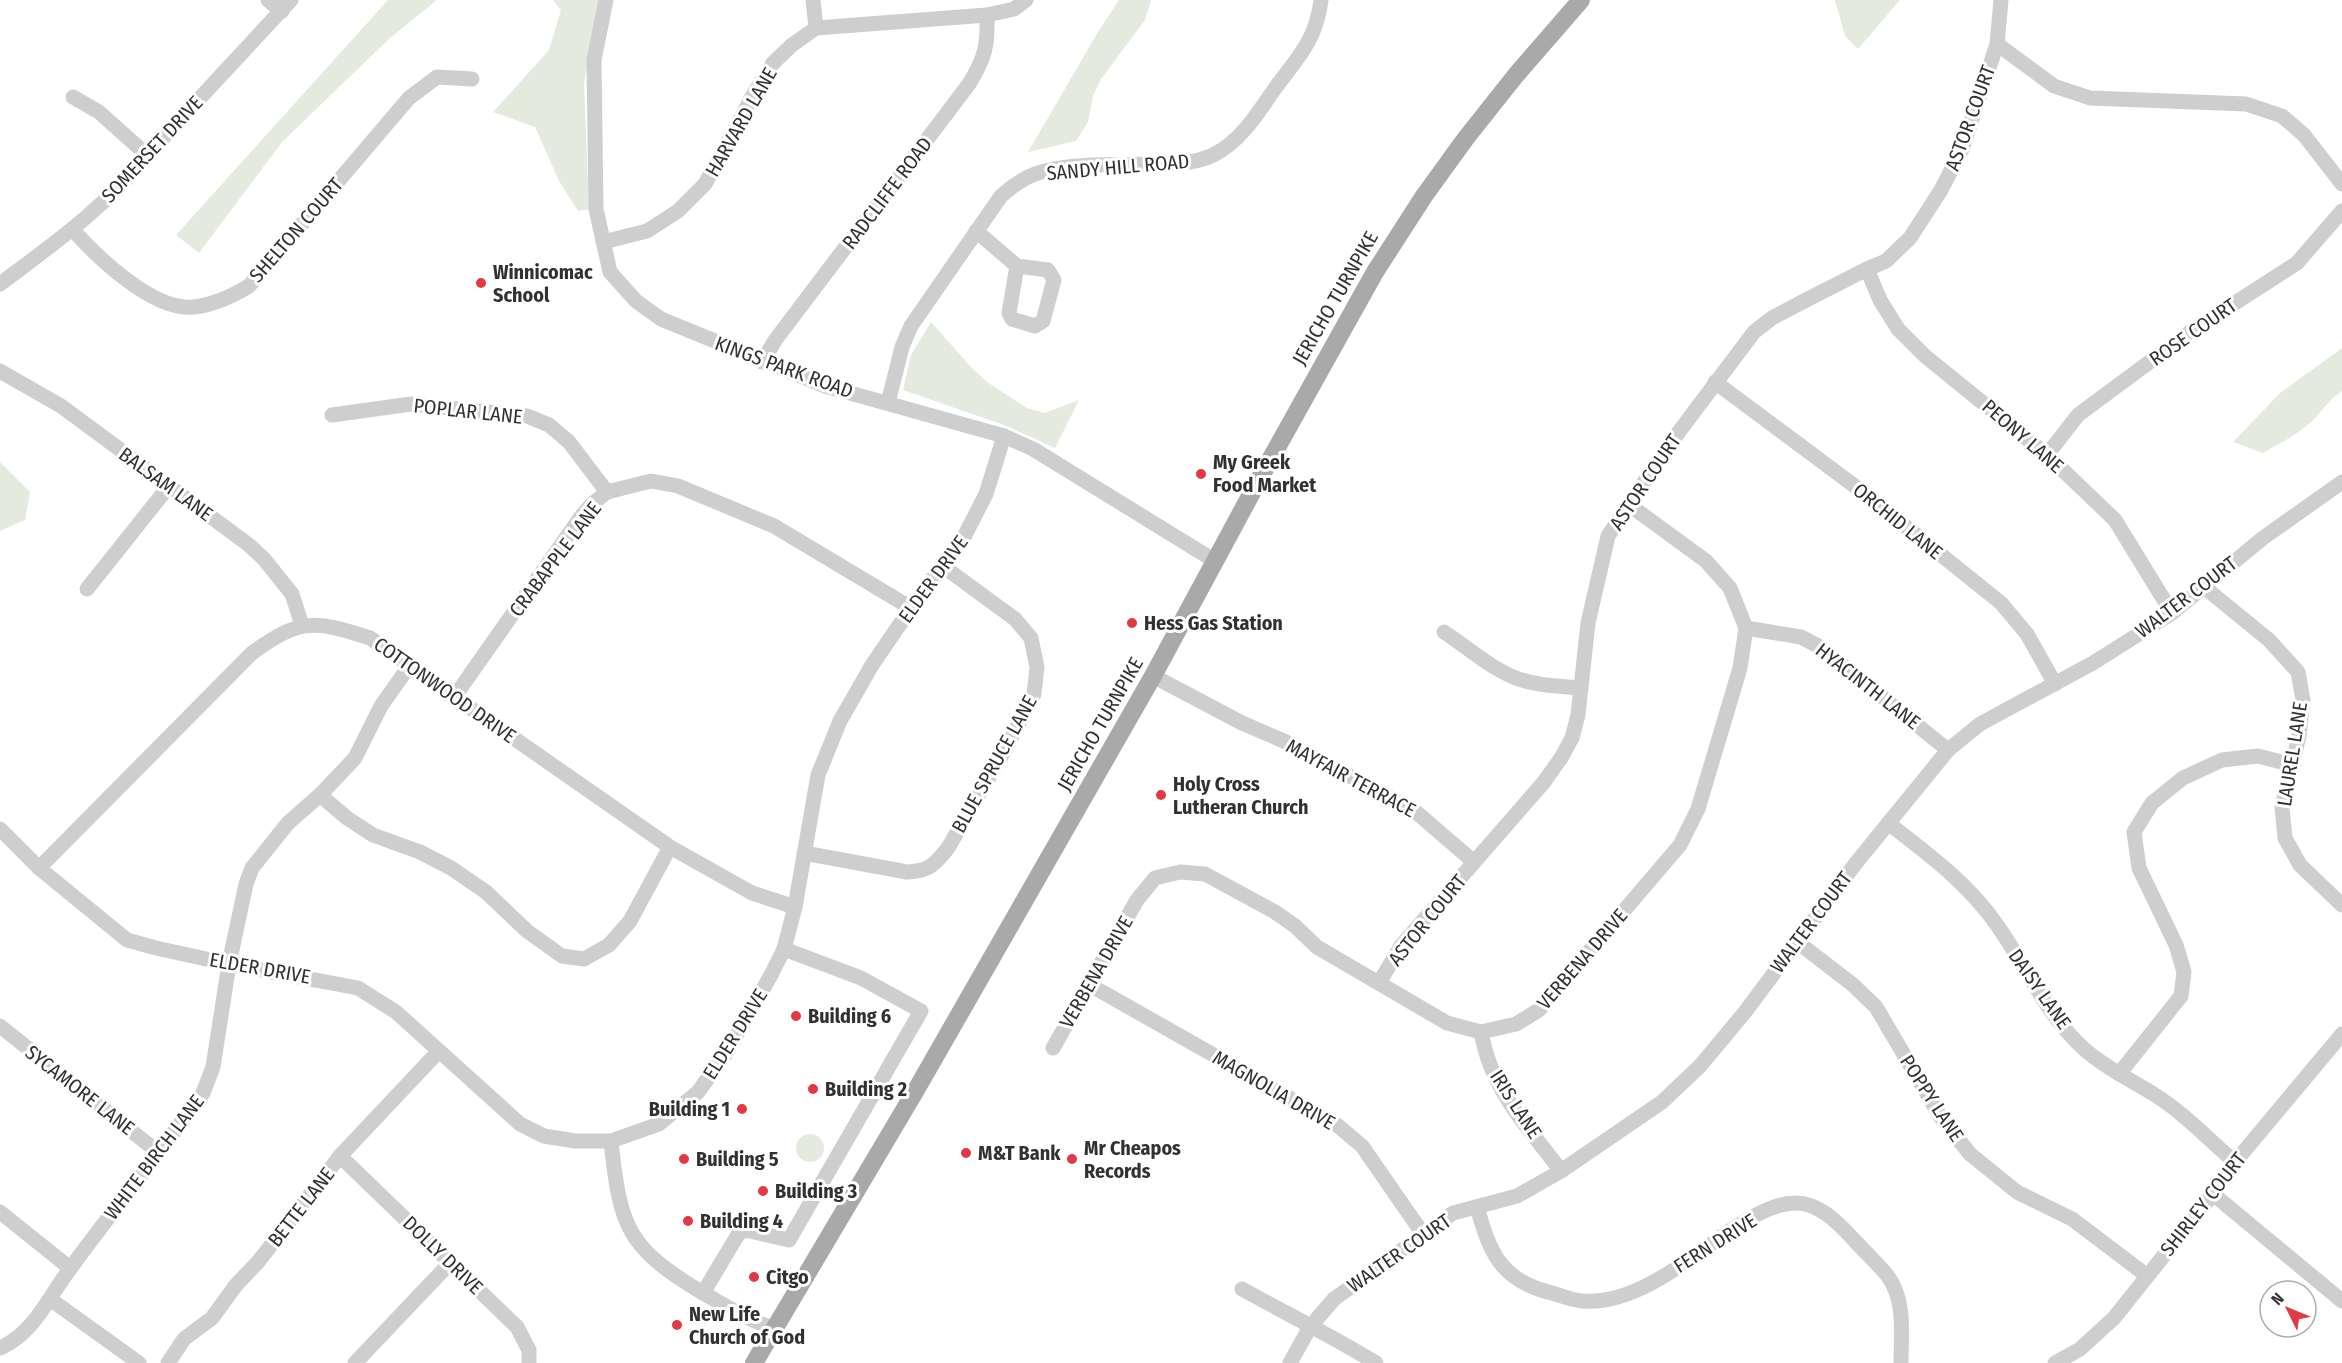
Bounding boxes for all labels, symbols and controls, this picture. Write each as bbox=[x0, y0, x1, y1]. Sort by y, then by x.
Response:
street label: ASTOR COURT bbox=[1940, 61, 2000, 174]
street label: HARVARD LANE bbox=[700, 63, 782, 181]
street label: SOMERSET DRIVE bbox=[96, 91, 208, 207]
street label: RADCLIFFE ROAD bbox=[837, 132, 937, 254]
street label: SANDY HILL ROAD bbox=[1046, 149, 1190, 185]
street label: SHELTON COURT bbox=[244, 172, 348, 287]
street label: JERICHO TURNPIKE bbox=[1287, 227, 1383, 369]
place label: Winnicomac School bbox=[493, 260, 593, 307]
marker: Winnicomac School bbox=[474, 276, 488, 290]
street label: ROSE COURT bbox=[2145, 293, 2242, 371]
street label: KINGS PARK ROAD bbox=[712, 331, 856, 403]
street label: POPLAR LANE bbox=[412, 393, 524, 429]
street label: PEONY LANE bbox=[1977, 394, 2069, 478]
street label: ASTOR COURT bbox=[1604, 429, 1686, 535]
street label: BALSAM LANE bbox=[114, 442, 218, 526]
place label: My Greek Food Market bbox=[1213, 450, 1317, 497]
marker: My Greek Food Market bbox=[1194, 467, 1208, 481]
street label: ORCHID LANE bbox=[1848, 478, 1948, 564]
street label: CRABAPPLE LANE bbox=[504, 497, 606, 621]
street label: ELDER DRIVE bbox=[893, 531, 973, 627]
street label: WALTER COURT bbox=[2131, 551, 2242, 643]
place label: Hess Gas Station bbox=[1144, 611, 1283, 635]
marker: Hess Gas Station bbox=[1125, 616, 1139, 630]
street label: COTTONWOOD DRIVE bbox=[369, 632, 521, 748]
street label: HYACINTH LANE bbox=[1811, 638, 1925, 734]
street label: JERICHO TURNPIKE bbox=[1052, 653, 1148, 795]
street label: BLUE SPRUCE LANE bbox=[946, 691, 1042, 837]
street label: LAUREL LANE bbox=[2272, 700, 2312, 808]
street label: MAYFAIR TERRACE bbox=[1282, 734, 1420, 822]
place label: Holy Cross Lutheran Church bbox=[1173, 772, 1308, 819]
marker: Holy Cross Lutheran Church bbox=[1154, 788, 1168, 802]
street label: WALTER COURT bbox=[1765, 866, 1857, 977]
street label: ASTOR COURT bbox=[1383, 869, 1472, 971]
street label: VERBENA DRIVE bbox=[1532, 904, 1632, 1014]
street label: VERBENA DRIVE bbox=[1054, 912, 1138, 1032]
street label: DAISY LANE bbox=[2004, 944, 2076, 1034]
street label: ELDER DRIVE bbox=[208, 947, 312, 989]
street label: ELDER DRIVE bbox=[698, 984, 772, 1084]
place label: Building 6 bbox=[808, 1004, 891, 1028]
marker: Building 6 bbox=[789, 1009, 803, 1023]
street label: SYCAMORE LANE bbox=[21, 1040, 139, 1140]
street label: MAGNOLIA DRIVE bbox=[1209, 1045, 1339, 1135]
street label: POPPY LANE bbox=[1895, 1050, 1969, 1146]
street label: IRIS LANE bbox=[1485, 1065, 1547, 1143]
place label: Building 2 bbox=[825, 1077, 907, 1101]
marker: Building 2 bbox=[806, 1082, 820, 1096]
street label: WHITE BIRCH LANE bbox=[99, 1090, 209, 1224]
place label: Building 1 bbox=[649, 1097, 730, 1121]
marker: Building 1 bbox=[735, 1102, 749, 1116]
place label: Mr Cheapos Records bbox=[1084, 1136, 1181, 1183]
place label: M&T Bank bbox=[978, 1141, 1061, 1165]
marker: M&T Bank bbox=[959, 1146, 973, 1160]
place label: Building 5 bbox=[696, 1147, 779, 1171]
street label: SHIRLEY COURT bbox=[2155, 1147, 2251, 1261]
marker: Building 5 bbox=[677, 1152, 691, 1166]
marker: Mr Cheapos Records bbox=[1065, 1152, 1079, 1166]
street label: BETTE LANE bbox=[263, 1163, 339, 1251]
place label: Building 3 bbox=[775, 1179, 857, 1203]
marker: Building 3 bbox=[756, 1184, 770, 1198]
street label: WALTER COURT bbox=[1343, 1208, 1456, 1297]
street label: FERN DRIVE bbox=[1669, 1208, 1761, 1278]
place label: Building 4 bbox=[700, 1209, 783, 1233]
street label: DOLLY DRIVE bbox=[398, 1211, 488, 1299]
marker: Building 4 bbox=[681, 1214, 695, 1228]
place label: Citgo bbox=[766, 1265, 809, 1289]
marker: Citgo bbox=[747, 1270, 761, 1284]
north arrow bbox=[2258, 1279, 2318, 1339]
text: N bbox=[2267, 1289, 2288, 1309]
place label: New Life Church of God bbox=[689, 1302, 805, 1349]
marker: New Life Church of God bbox=[670, 1318, 684, 1332]

